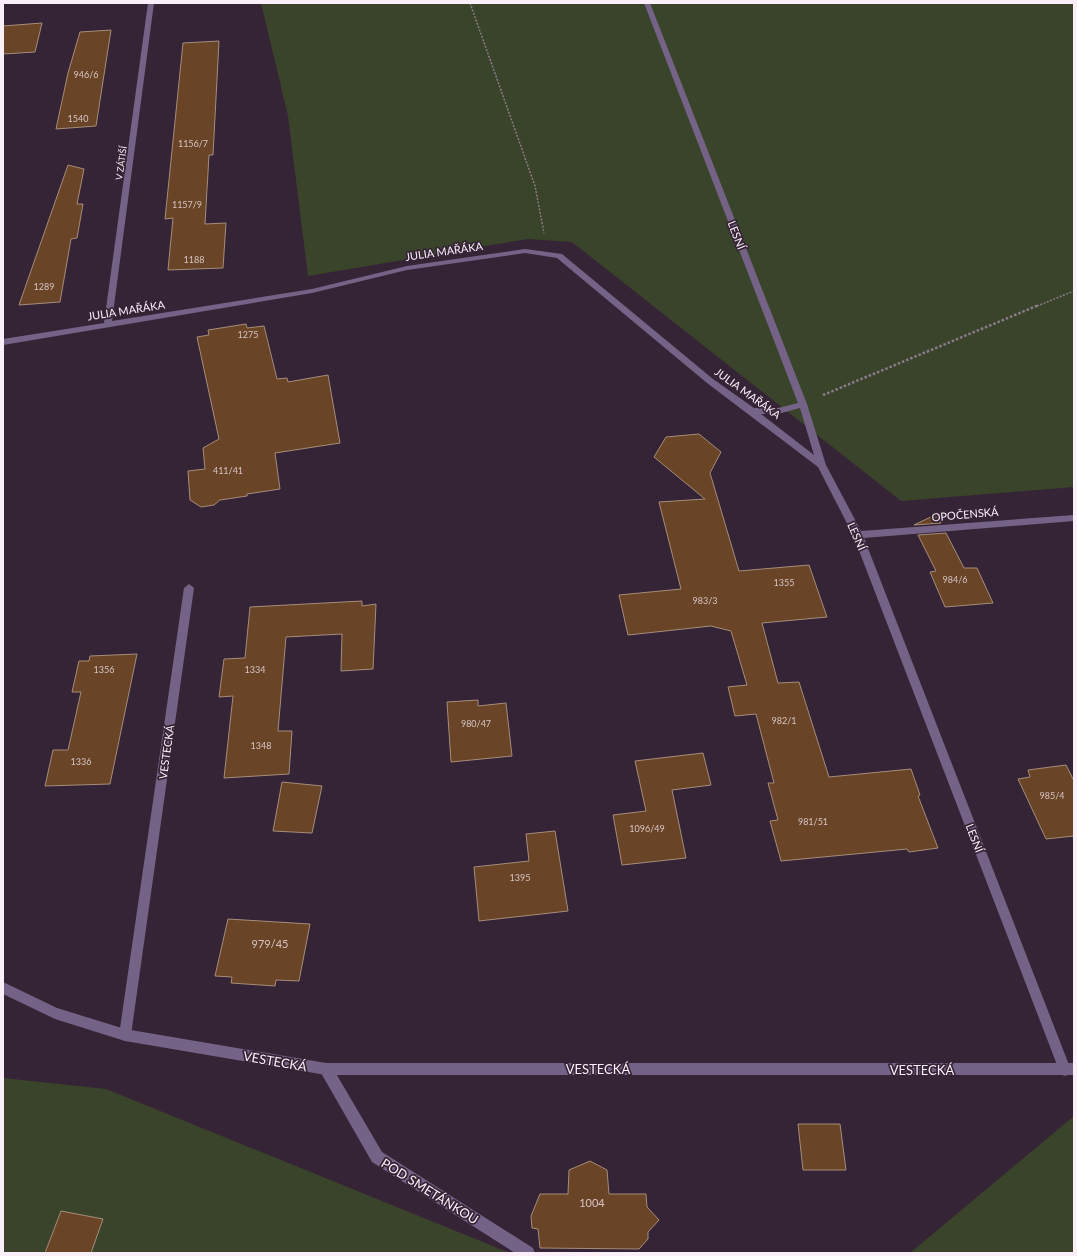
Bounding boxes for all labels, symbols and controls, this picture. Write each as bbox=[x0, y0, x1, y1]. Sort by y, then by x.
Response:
house number: 946/6 bbox=[74, 69, 98, 80]
house number: 1540 bbox=[68, 113, 88, 124]
house number: 1156/7 bbox=[178, 138, 208, 149]
street label: V ZÁTIŠÍ bbox=[113, 145, 129, 181]
house number: 1157/9 bbox=[172, 199, 202, 210]
street label: LESNÍ bbox=[726, 219, 749, 252]
street label: JULIA MAŘÁKA bbox=[404, 239, 484, 263]
house number: 1188 bbox=[184, 254, 204, 265]
house number: 1289 bbox=[34, 281, 54, 292]
street label: JULIA MAŘÁKA bbox=[86, 297, 166, 323]
house number: 1275 bbox=[238, 329, 258, 340]
street label: JULIA MAŘÁKA bbox=[713, 365, 784, 422]
house number: 411/41 bbox=[213, 465, 243, 476]
street label: OPOČENSKÁ bbox=[931, 505, 999, 523]
street label: LESNÍ bbox=[845, 520, 869, 553]
house number: 984/6 bbox=[943, 574, 967, 585]
house number: 1355 bbox=[774, 577, 794, 588]
house number: 983/3 bbox=[693, 595, 717, 606]
house number: 1356 bbox=[94, 664, 114, 675]
house number: 1334 bbox=[245, 664, 265, 675]
house number: 982/1 bbox=[772, 715, 796, 726]
house number: 980/47 bbox=[461, 718, 491, 729]
street label: VESTECKÁ bbox=[156, 724, 176, 780]
house number: 1348 bbox=[251, 740, 271, 751]
house number: 1336 bbox=[71, 756, 91, 767]
house number: 985/4 bbox=[1040, 790, 1064, 801]
house number: 981/51 bbox=[798, 816, 828, 827]
street label: LESNÍ bbox=[964, 822, 987, 855]
house number: 1096/49 bbox=[629, 823, 665, 834]
house number: 1395 bbox=[510, 872, 530, 883]
house number: 979/45 bbox=[252, 937, 288, 950]
street label: VESTECKÁ bbox=[242, 1048, 308, 1075]
street label: VESTECKÁ bbox=[566, 1061, 630, 1077]
street label: VESTECKÁ bbox=[890, 1062, 954, 1078]
street label: POD SMETÁNKOU bbox=[378, 1155, 482, 1227]
house number: 1004 bbox=[579, 1196, 605, 1209]

